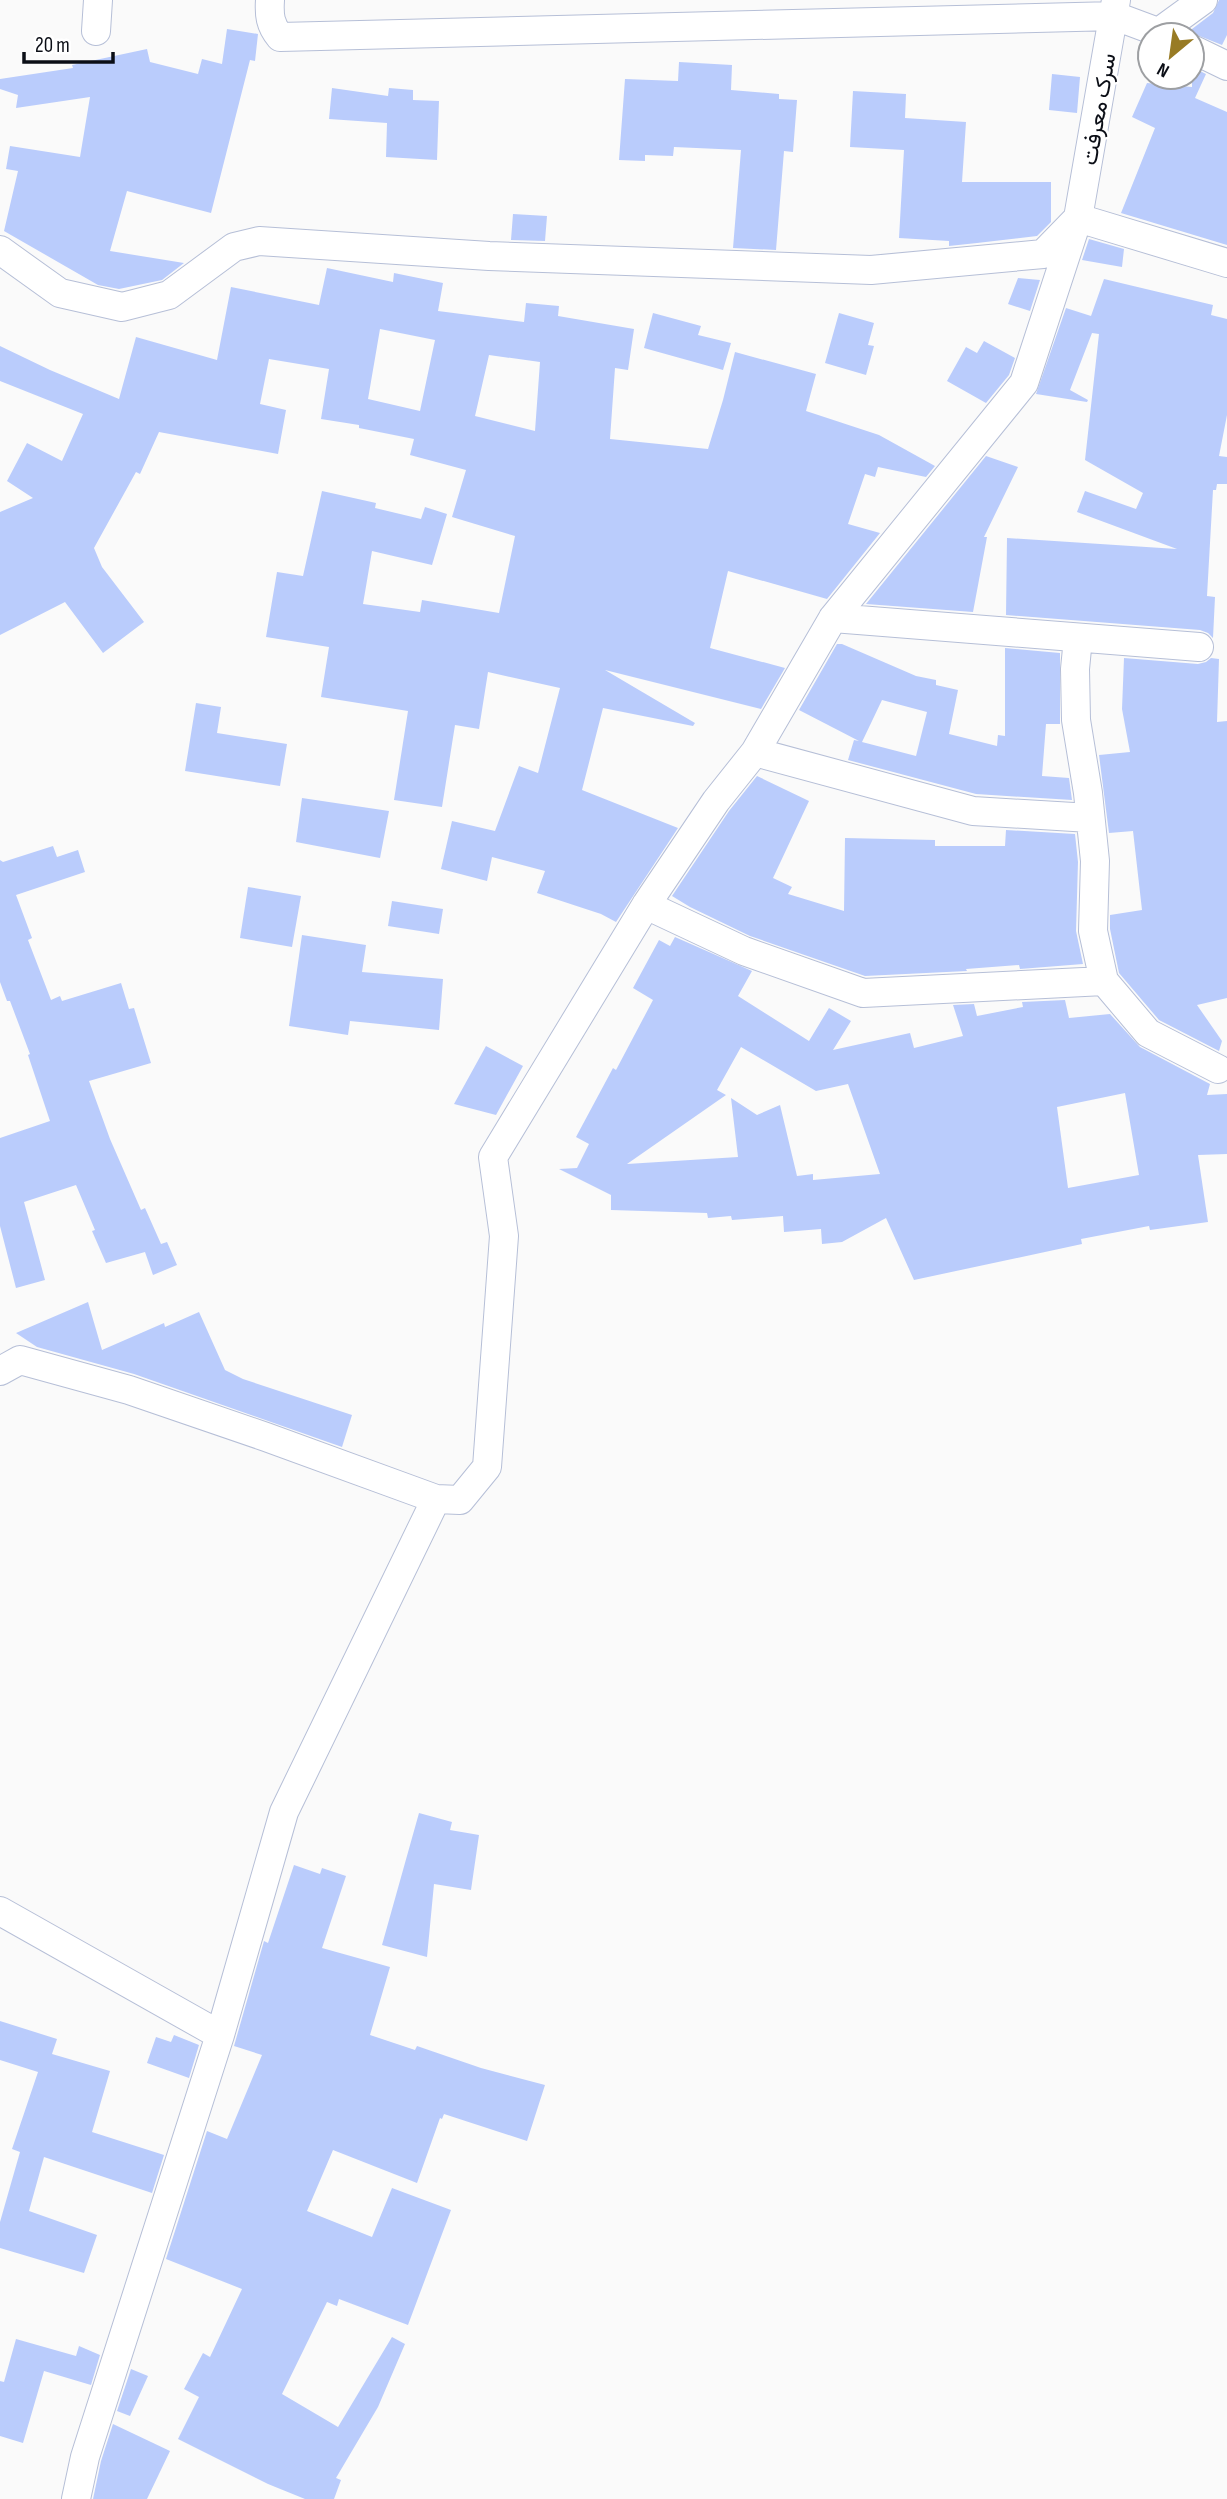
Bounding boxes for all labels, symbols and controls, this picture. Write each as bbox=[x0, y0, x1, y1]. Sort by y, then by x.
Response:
scale bar bbox=[24, 21, 114, 65]
north arrow bbox=[1136, 21, 1206, 91]
text: 20 m bbox=[35, 33, 70, 58]
street label: سرک معرفت bbox=[1075, 51, 1123, 167]
text: N bbox=[1153, 57, 1174, 82]

